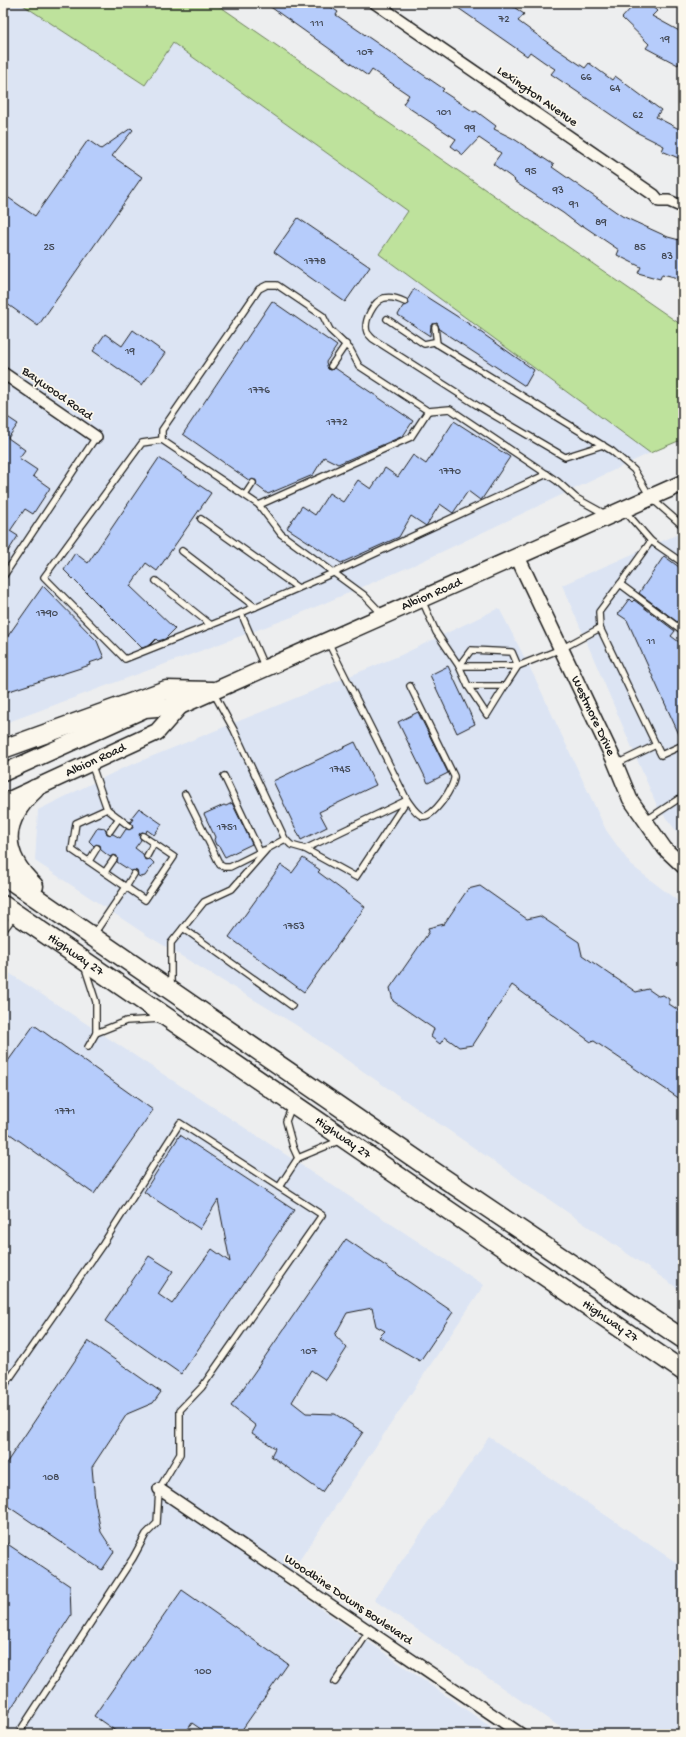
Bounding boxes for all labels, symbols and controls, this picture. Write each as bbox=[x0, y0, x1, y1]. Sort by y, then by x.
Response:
house number: 72 bbox=[497, 14, 510, 26]
house number: 111 bbox=[309, 18, 324, 30]
house number: 19 bbox=[659, 34, 670, 46]
house number: 107 bbox=[356, 47, 373, 59]
street label: Lexington Avenue bbox=[494, 64, 580, 131]
house number: 66 bbox=[580, 72, 592, 84]
house number: 64 bbox=[610, 83, 621, 95]
house number: 101 bbox=[435, 107, 452, 119]
house number: 62 bbox=[633, 110, 644, 122]
house number: 99 bbox=[463, 123, 476, 135]
house number: 95 bbox=[524, 166, 537, 178]
house number: 93 bbox=[551, 185, 564, 197]
house number: 91 bbox=[568, 199, 579, 211]
house number: 89 bbox=[595, 217, 607, 229]
house number: 25 bbox=[43, 242, 55, 254]
house number: 85 bbox=[634, 242, 646, 254]
house number: 83 bbox=[661, 251, 673, 263]
house number: 1778 bbox=[303, 256, 326, 268]
house number: 19 bbox=[124, 346, 135, 358]
street label: Baywood Road bbox=[18, 364, 96, 425]
house number: 1776 bbox=[247, 385, 270, 397]
house number: 1772 bbox=[325, 417, 348, 429]
house number: 1770 bbox=[438, 466, 461, 478]
street label: Albion Road bbox=[399, 574, 465, 614]
house number: 1790 bbox=[35, 608, 58, 620]
house number: 11 bbox=[646, 636, 655, 648]
street label: Westmore Drive bbox=[568, 673, 619, 758]
street label: Albion Road bbox=[63, 739, 129, 781]
house number: 1745 bbox=[328, 764, 351, 776]
house number: 1751 bbox=[216, 822, 237, 834]
house number: 1753 bbox=[282, 921, 305, 933]
street label: Highway 27 bbox=[45, 930, 107, 980]
house number: 1771 bbox=[54, 1106, 75, 1118]
street label: Highway 27 bbox=[312, 1113, 375, 1163]
street label: Highway 27 bbox=[579, 1297, 642, 1346]
house number: 107 bbox=[300, 1346, 317, 1358]
house number: 108 bbox=[42, 1472, 59, 1484]
street label: Woodbine Downs Boulevard bbox=[281, 1551, 416, 1649]
house number: 100 bbox=[194, 1666, 211, 1678]

